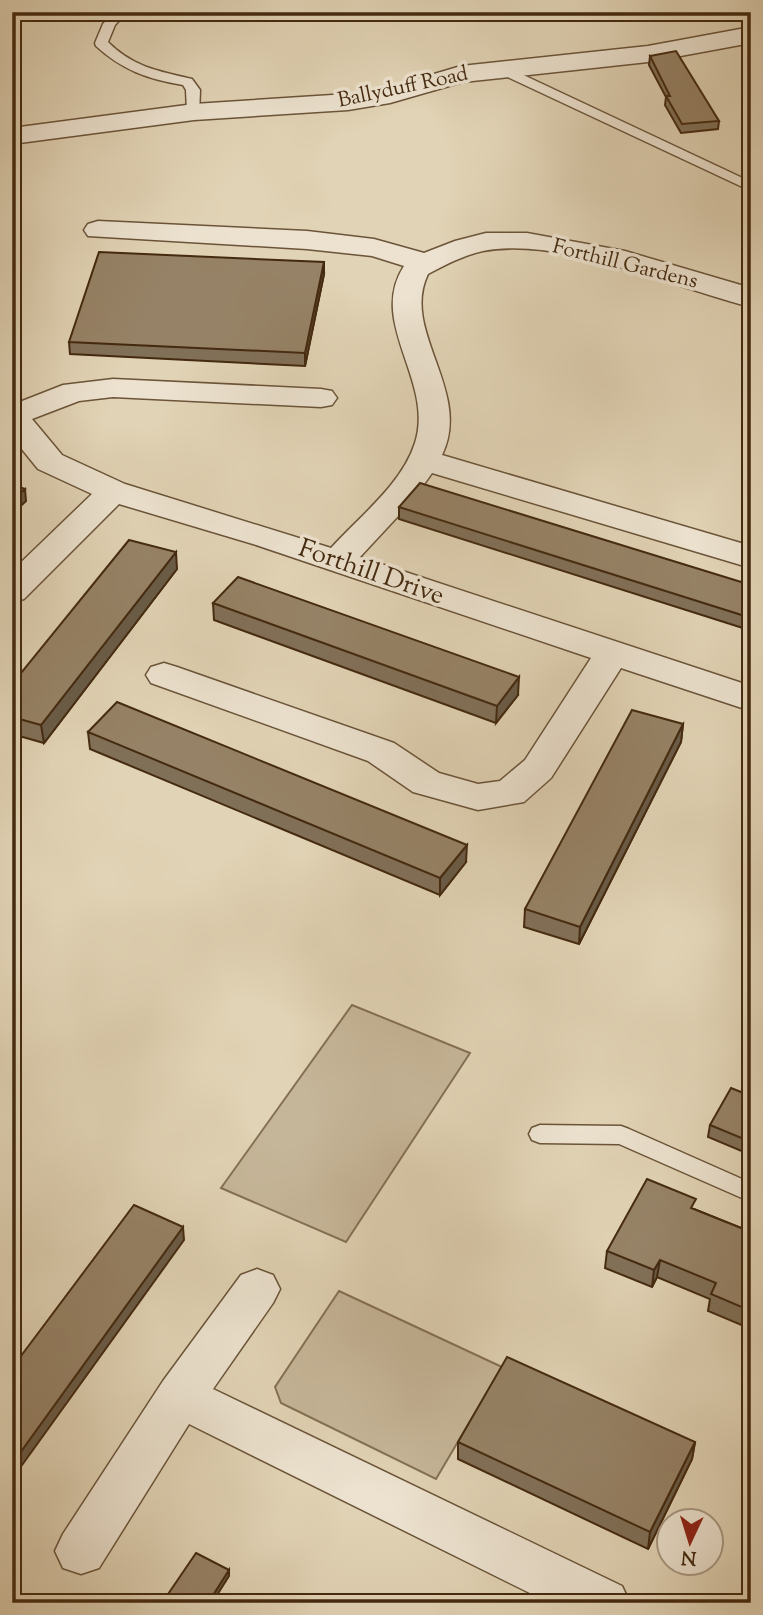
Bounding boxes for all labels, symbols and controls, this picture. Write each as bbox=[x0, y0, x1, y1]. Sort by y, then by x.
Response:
street label: Ballyduff Road bbox=[335, 60, 471, 116]
street label: Forthill Gardens bbox=[549, 232, 701, 298]
street label: Forthill Drive bbox=[293, 531, 449, 615]
north arrow bbox=[654, 1506, 724, 1576]
text: N bbox=[680, 1542, 697, 1570]

